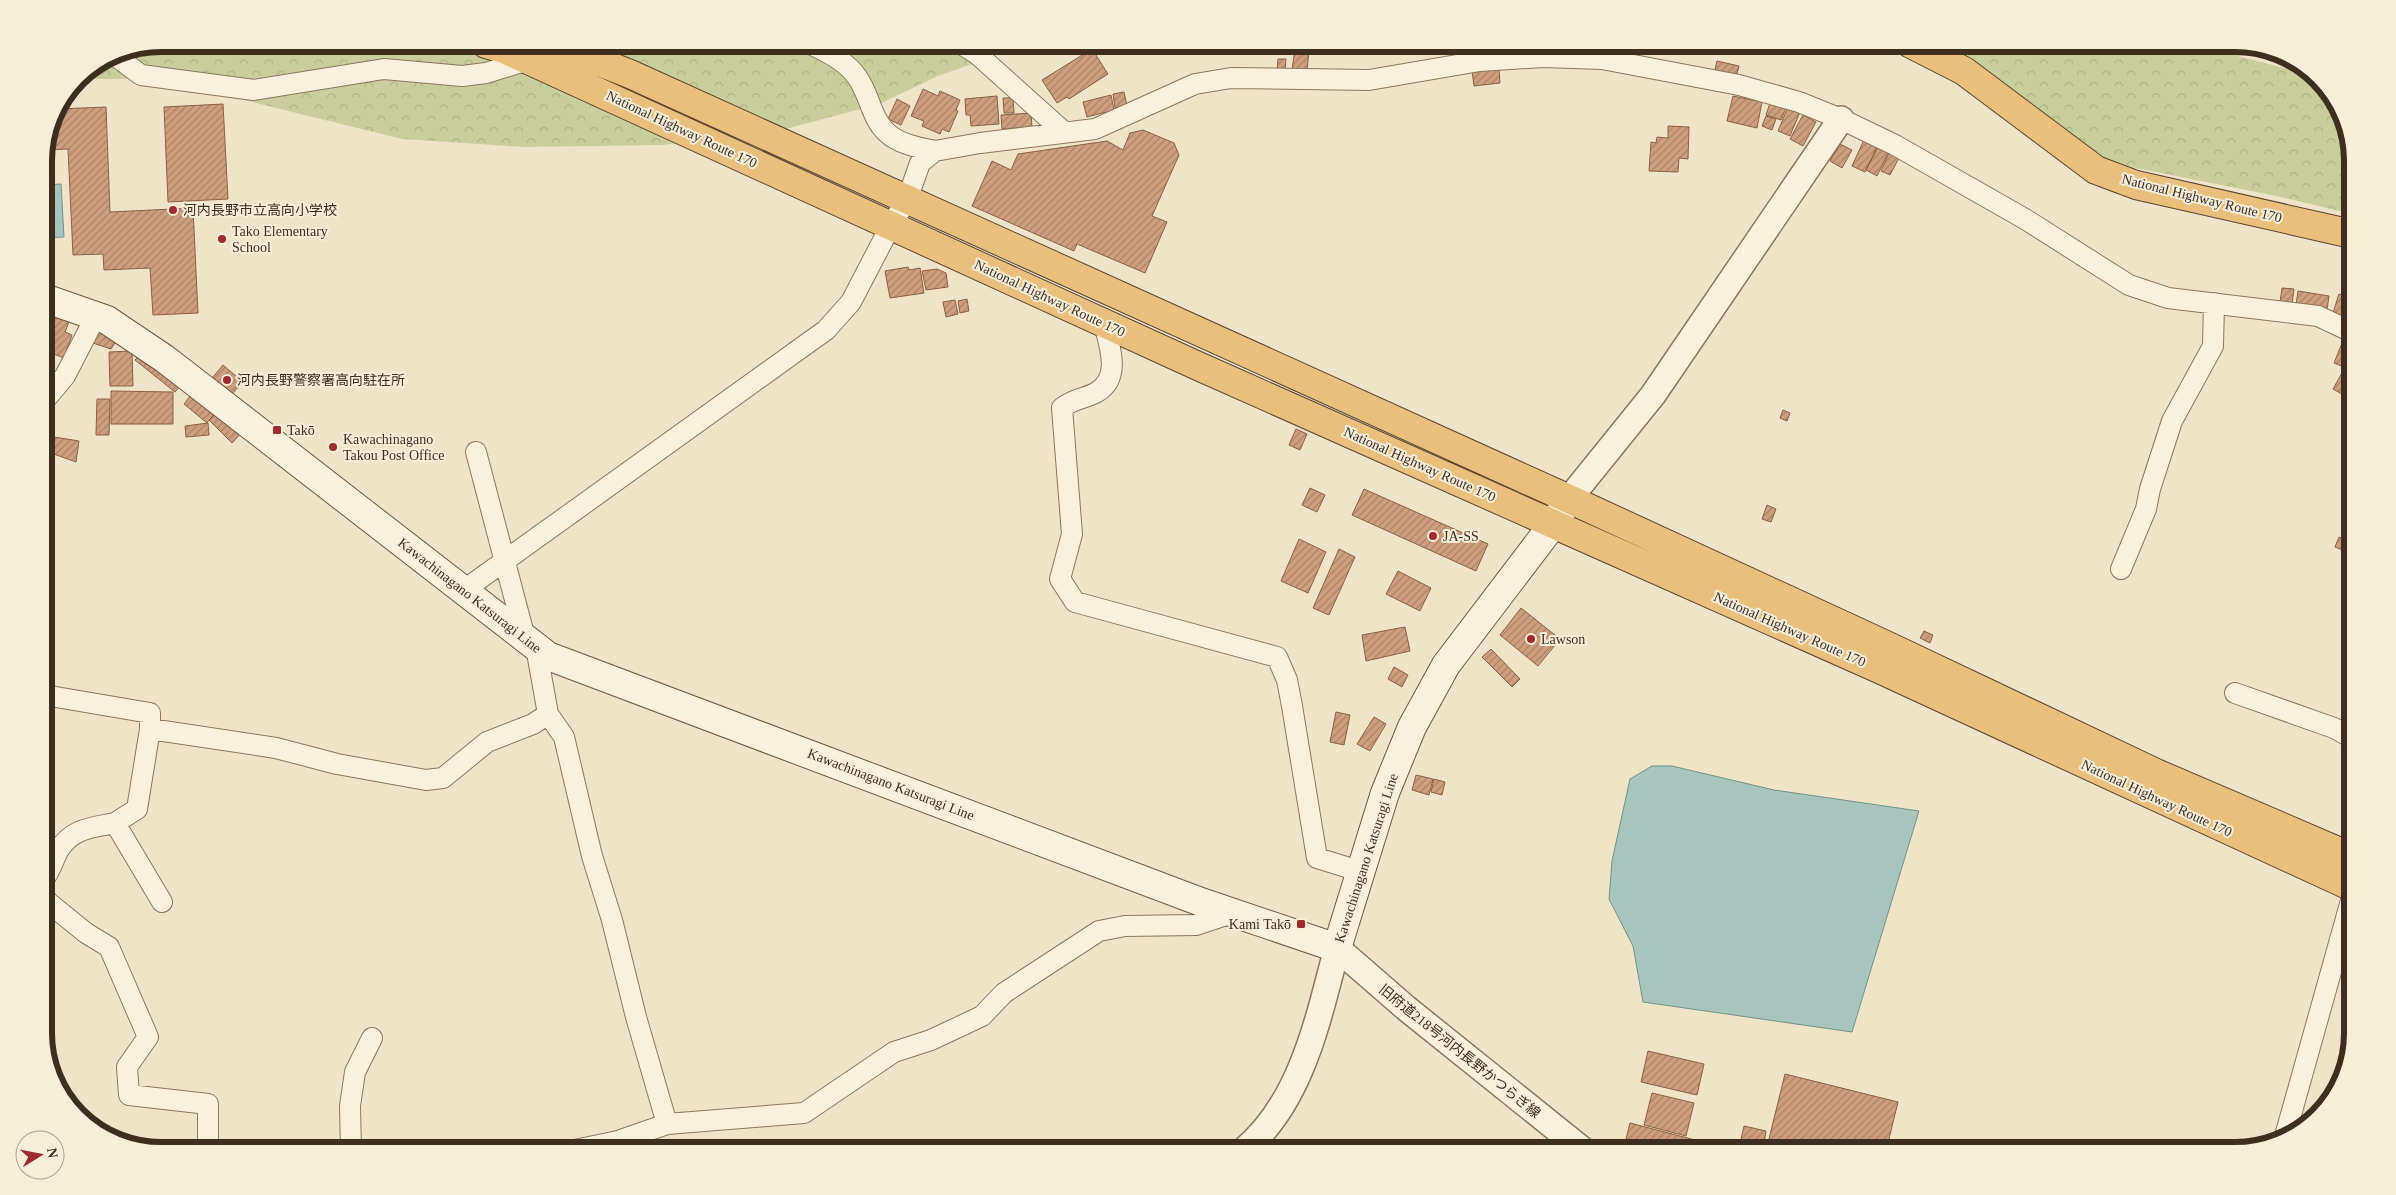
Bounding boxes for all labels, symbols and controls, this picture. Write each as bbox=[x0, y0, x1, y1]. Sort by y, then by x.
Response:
street label: National Highway Route 170 bbox=[604, 88, 759, 171]
street label: National Highway Route 170 bbox=[2120, 171, 2283, 226]
place label: 河内長野市立高向小学校 bbox=[183, 203, 337, 218]
marker: 河内長野市立高向小学校 bbox=[167, 204, 179, 216]
place label: Tako Elementary School bbox=[232, 224, 328, 255]
marker: Tako Elementary School bbox=[216, 233, 228, 245]
street label: National Highway Route 170 bbox=[972, 257, 1127, 340]
place label: 河内長野警察署高向駐在所 bbox=[237, 373, 405, 388]
marker: 河内長野警察署高向駐在所 bbox=[221, 374, 233, 386]
place label: Takō bbox=[287, 423, 315, 438]
marker: Takō bbox=[271, 424, 283, 436]
street label: National Highway Route 170 bbox=[1342, 424, 1498, 505]
place label: Kawachinagano Takou Post Office bbox=[343, 432, 444, 463]
marker: Kawachinagano Takou Post Office bbox=[327, 441, 339, 453]
place label: JA-SS bbox=[1443, 529, 1479, 544]
marker: JA-SS bbox=[1427, 530, 1439, 542]
street label: Kawachinagano Katsuragi Line bbox=[395, 535, 544, 656]
street label: National Highway Route 170 bbox=[1712, 589, 1868, 670]
place label: Lawson bbox=[1541, 632, 1585, 647]
marker: Lawson bbox=[1525, 633, 1537, 645]
street label: Kawachinagano Katsuragi Line bbox=[805, 746, 976, 823]
street label: National Highway Route 170 bbox=[2079, 757, 2234, 840]
street label: Kawachinagano Katsuragi Line bbox=[1332, 772, 1401, 945]
place label: Kami Takō bbox=[1229, 917, 1291, 932]
marker: Kami Takō bbox=[1295, 918, 1307, 930]
street label: 旧府道218号河内長野かつらぎ線 bbox=[1376, 982, 1543, 1121]
north arrow bbox=[15, 1130, 65, 1180]
text: N bbox=[44, 1147, 61, 1159]

